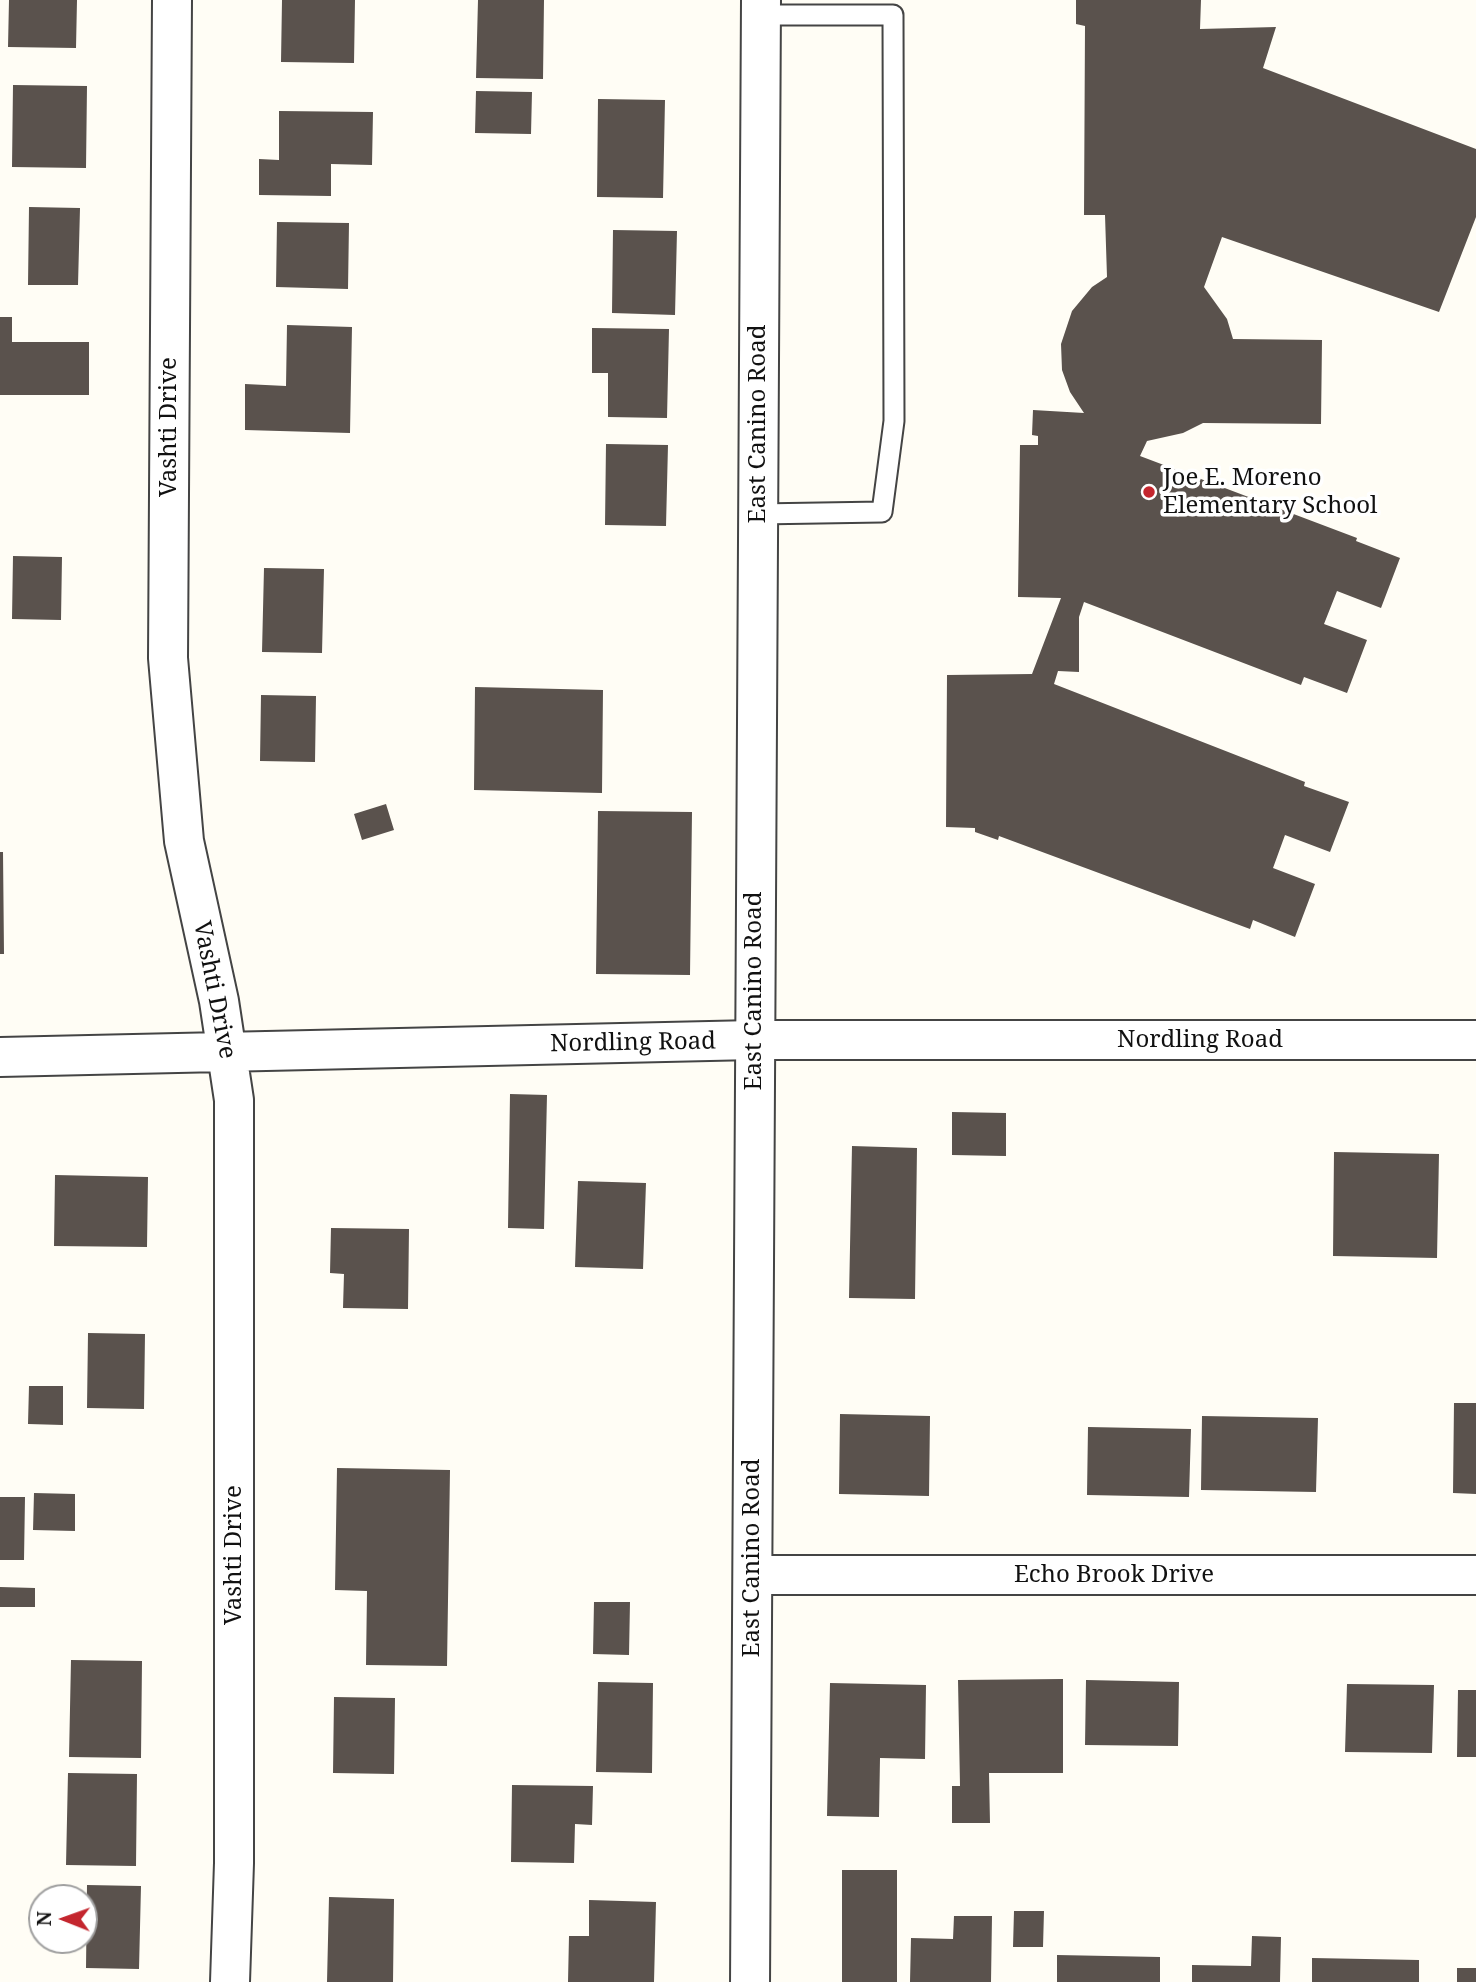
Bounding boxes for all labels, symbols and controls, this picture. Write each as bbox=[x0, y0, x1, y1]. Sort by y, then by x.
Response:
street label: East Canino Road bbox=[744, 325, 772, 523]
street label: Vashti Drive bbox=[155, 357, 183, 497]
place label: Joe E. Moreno Elementary School bbox=[1163, 464, 1378, 520]
marker: Joe E. Moreno Elementary School bbox=[1141, 484, 1157, 500]
street label: East Canino Road bbox=[740, 892, 768, 1090]
street label: Vashti Drive bbox=[187, 919, 241, 1061]
street label: Nordling Road bbox=[1117, 1026, 1283, 1054]
street label: Nordling Road bbox=[550, 1027, 716, 1059]
street label: East Canino Road bbox=[738, 1459, 766, 1657]
street label: Vashti Drive bbox=[220, 1485, 248, 1625]
street label: Echo Brook Drive bbox=[1014, 1561, 1214, 1589]
north arrow bbox=[28, 1884, 98, 1954]
text: N bbox=[31, 1911, 57, 1926]

